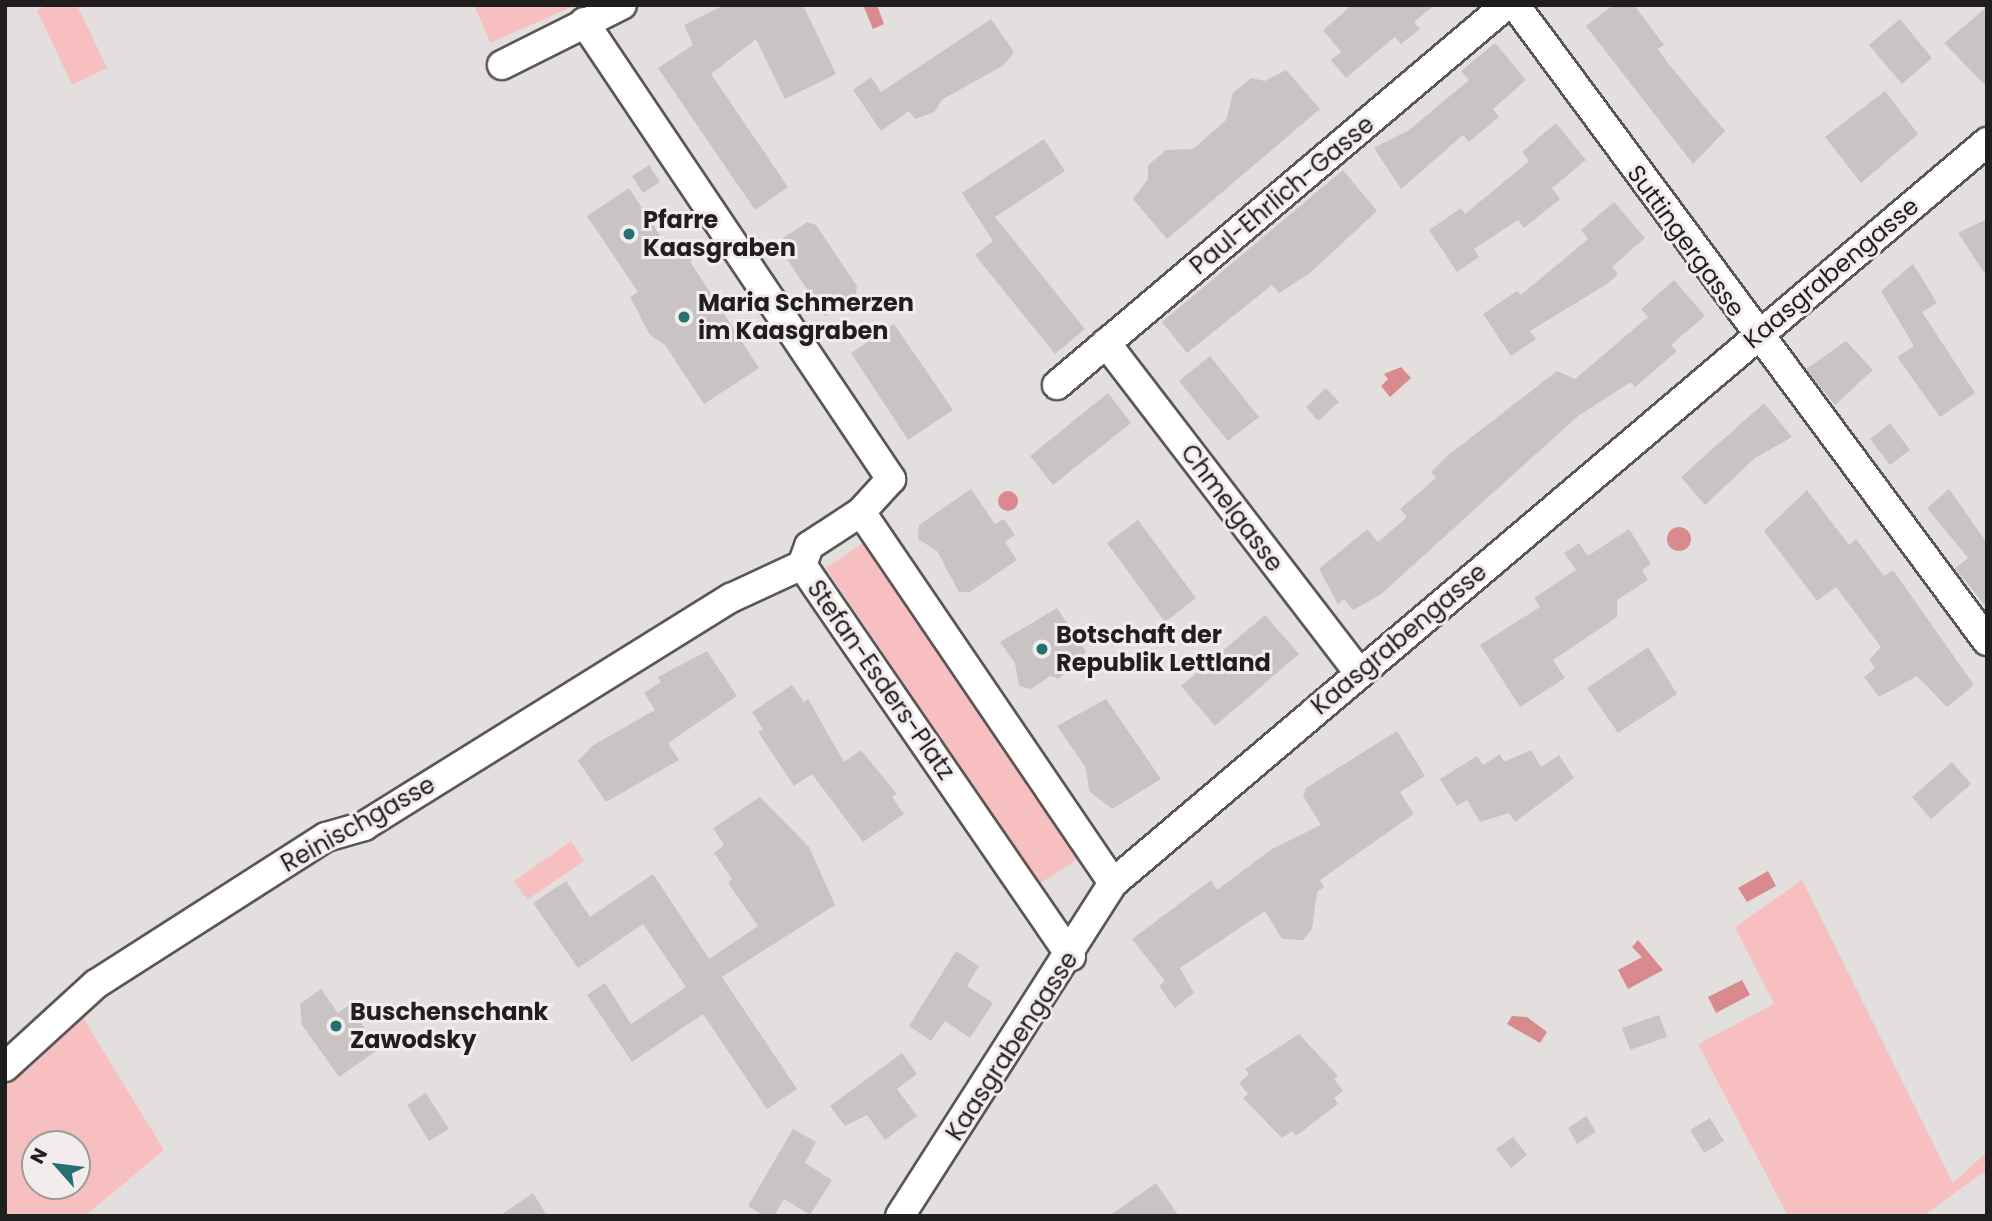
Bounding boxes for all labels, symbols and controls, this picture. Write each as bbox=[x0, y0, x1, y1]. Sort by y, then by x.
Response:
street label: Paul-Ehrlich-Gasse bbox=[1184, 110, 1380, 280]
street label: Suttingergasse bbox=[1621, 159, 1751, 323]
street label: Kaasgrabengasse bbox=[1738, 191, 1924, 355]
place label: Pfarre Kaasgraben bbox=[643, 206, 796, 262]
marker: Pfarre Kaasgraben bbox=[621, 226, 637, 242]
place label: Maria Schmerzen im Kaasgraben bbox=[698, 289, 914, 345]
marker: Maria Schmerzen im Kaasgraben bbox=[676, 309, 692, 325]
street label: Chmelgasse bbox=[1175, 439, 1289, 577]
street label: Kaasgrabengasse bbox=[1306, 557, 1492, 721]
street label: Stefan-Esders-Platz bbox=[801, 575, 961, 785]
place label: Botschaft der Republik Lettland bbox=[1056, 621, 1271, 677]
marker: Botschaft der Republik Lettland bbox=[1034, 641, 1050, 657]
street label: Reinischgasse bbox=[276, 770, 440, 878]
street label: Kaasgrabengasse bbox=[940, 946, 1084, 1146]
place label: Buschenschank Zawodsky bbox=[350, 998, 548, 1054]
marker: Buschenschank Zawodsky bbox=[328, 1018, 344, 1034]
north arrow bbox=[21, 1130, 91, 1200]
text: N bbox=[24, 1143, 54, 1169]

